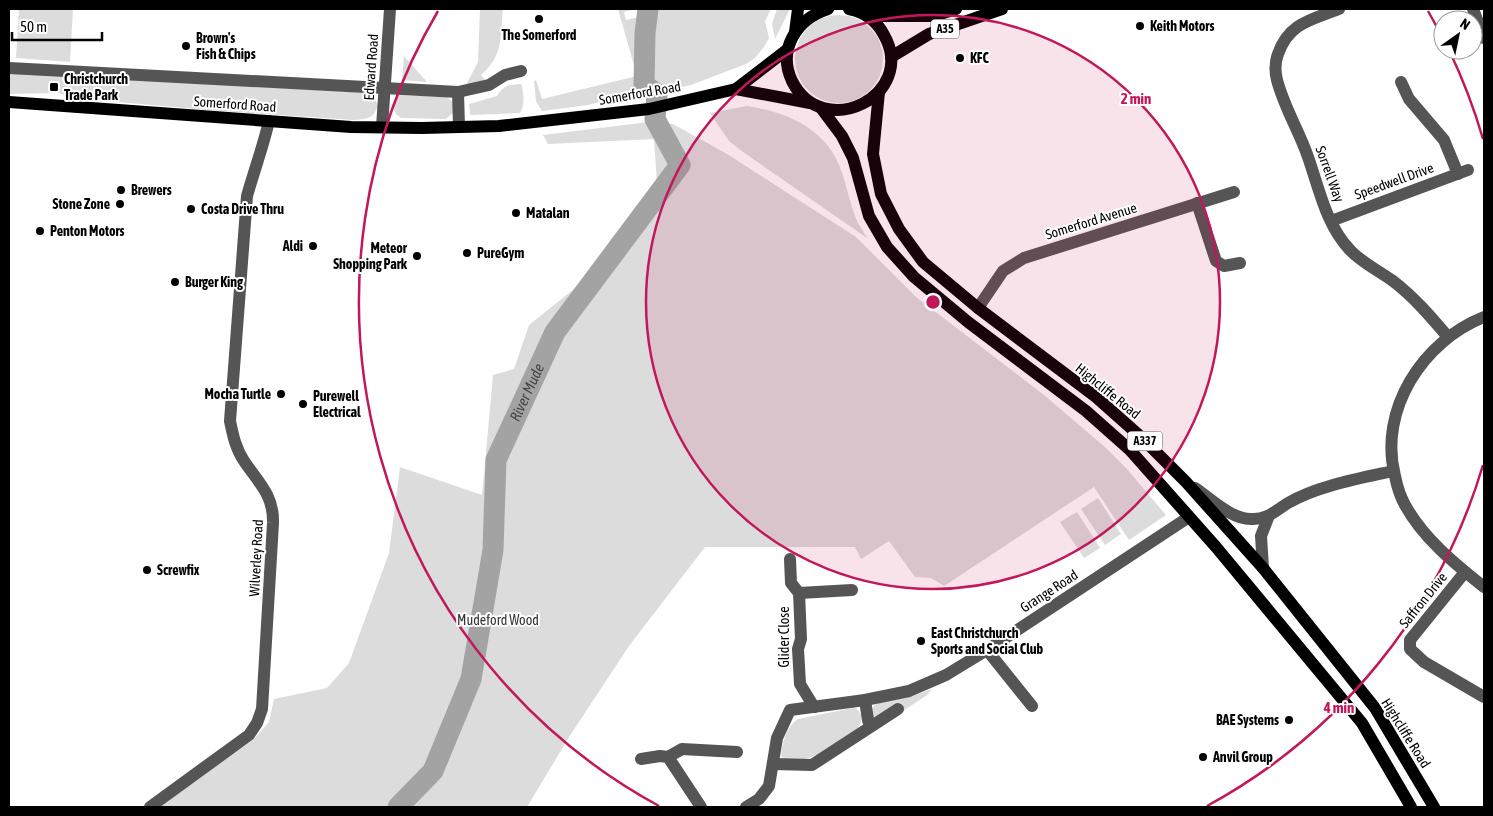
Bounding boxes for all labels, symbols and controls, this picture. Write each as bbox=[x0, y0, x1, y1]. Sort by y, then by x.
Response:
scale bar bbox=[12, 10, 102, 42]
north arrow bbox=[1433, 10, 1483, 60]
marker: The Somerford bbox=[533, 13, 545, 25]
text: N bbox=[1457, 15, 1473, 33]
text: 50 m bbox=[20, 18, 47, 35]
place label: Keith Motors bbox=[1150, 18, 1214, 34]
road number: A35 bbox=[931, 20, 959, 38]
marker: Keith Motors bbox=[1134, 20, 1146, 32]
place label: The Somerford bbox=[501, 27, 577, 43]
place label: Brown's Fish & Chips bbox=[196, 30, 256, 62]
street label: Edward Road bbox=[361, 33, 381, 101]
marker: Brown's Fish & Chips bbox=[180, 40, 192, 52]
place label: KFC bbox=[970, 50, 990, 66]
marker: KFC bbox=[954, 52, 966, 64]
place label: Christchurch Trade Park bbox=[64, 71, 128, 103]
street label: Somerford Road bbox=[598, 78, 682, 108]
marker: Christchurch Trade Park bbox=[48, 81, 60, 93]
text: 2 min bbox=[1121, 90, 1151, 107]
street label: Somerford Road bbox=[193, 93, 277, 115]
street label: Sorrell Way bbox=[1312, 144, 1348, 204]
street label: Speedwell Drive bbox=[1352, 159, 1436, 203]
place label: Brewers bbox=[131, 182, 172, 198]
marker: Brewers bbox=[115, 184, 127, 196]
place label: Stone Zone bbox=[53, 196, 110, 212]
marker: Stone Zone bbox=[114, 198, 126, 210]
street label: Somerford Avenue bbox=[1043, 199, 1139, 243]
place label: Costa Drive Thru bbox=[201, 201, 284, 217]
marker: Costa Drive Thru bbox=[185, 203, 197, 215]
place label: Matalan bbox=[526, 205, 570, 221]
marker: Matalan bbox=[510, 207, 522, 219]
place label: Penton Motors bbox=[50, 223, 125, 239]
marker: Penton Motors bbox=[34, 225, 46, 237]
place label: Aldi bbox=[282, 238, 303, 254]
marker: Aldi bbox=[307, 240, 319, 252]
place label: Meteor Shopping Park bbox=[333, 240, 408, 272]
place label: PureGym bbox=[477, 245, 524, 261]
marker: PureGym bbox=[461, 247, 473, 259]
marker: Meteor Shopping Park bbox=[411, 250, 423, 262]
place label: Burger King bbox=[185, 274, 244, 290]
marker: Burger King bbox=[169, 276, 181, 288]
centre of rings bbox=[924, 293, 942, 311]
street label: Highcliffe Road bbox=[1072, 360, 1144, 422]
water label: River Mude bbox=[506, 361, 547, 424]
place label: Mocha Turtle bbox=[204, 386, 271, 402]
marker: Mocha Turtle bbox=[275, 388, 287, 400]
place label: Purewell Electrical bbox=[313, 388, 361, 420]
marker: Purewell Electrical bbox=[297, 398, 309, 410]
road number: A337 bbox=[1128, 432, 1162, 451]
street label: Wilverley Road bbox=[246, 519, 266, 597]
place label: Screwfix bbox=[157, 562, 200, 578]
marker: Screwfix bbox=[141, 564, 153, 576]
street label: Grange Road bbox=[1017, 567, 1081, 615]
street label: Saffron Drive bbox=[1396, 569, 1450, 631]
street label: Glider Close bbox=[776, 606, 792, 668]
park label: Mudeford Wood bbox=[457, 612, 539, 628]
place label: East Christchurch Sports and Social Club bbox=[931, 625, 1044, 657]
marker: East Christchurch Sports and Social Club bbox=[915, 635, 927, 647]
street label: Highcliffe Road bbox=[1378, 695, 1434, 771]
text: 4 min bbox=[1323, 699, 1354, 716]
place label: BAE Systems bbox=[1216, 712, 1279, 728]
marker: BAE Systems bbox=[1283, 714, 1295, 726]
place label: Anvil Group bbox=[1212, 749, 1273, 765]
marker: Anvil Group bbox=[1197, 751, 1209, 763]

